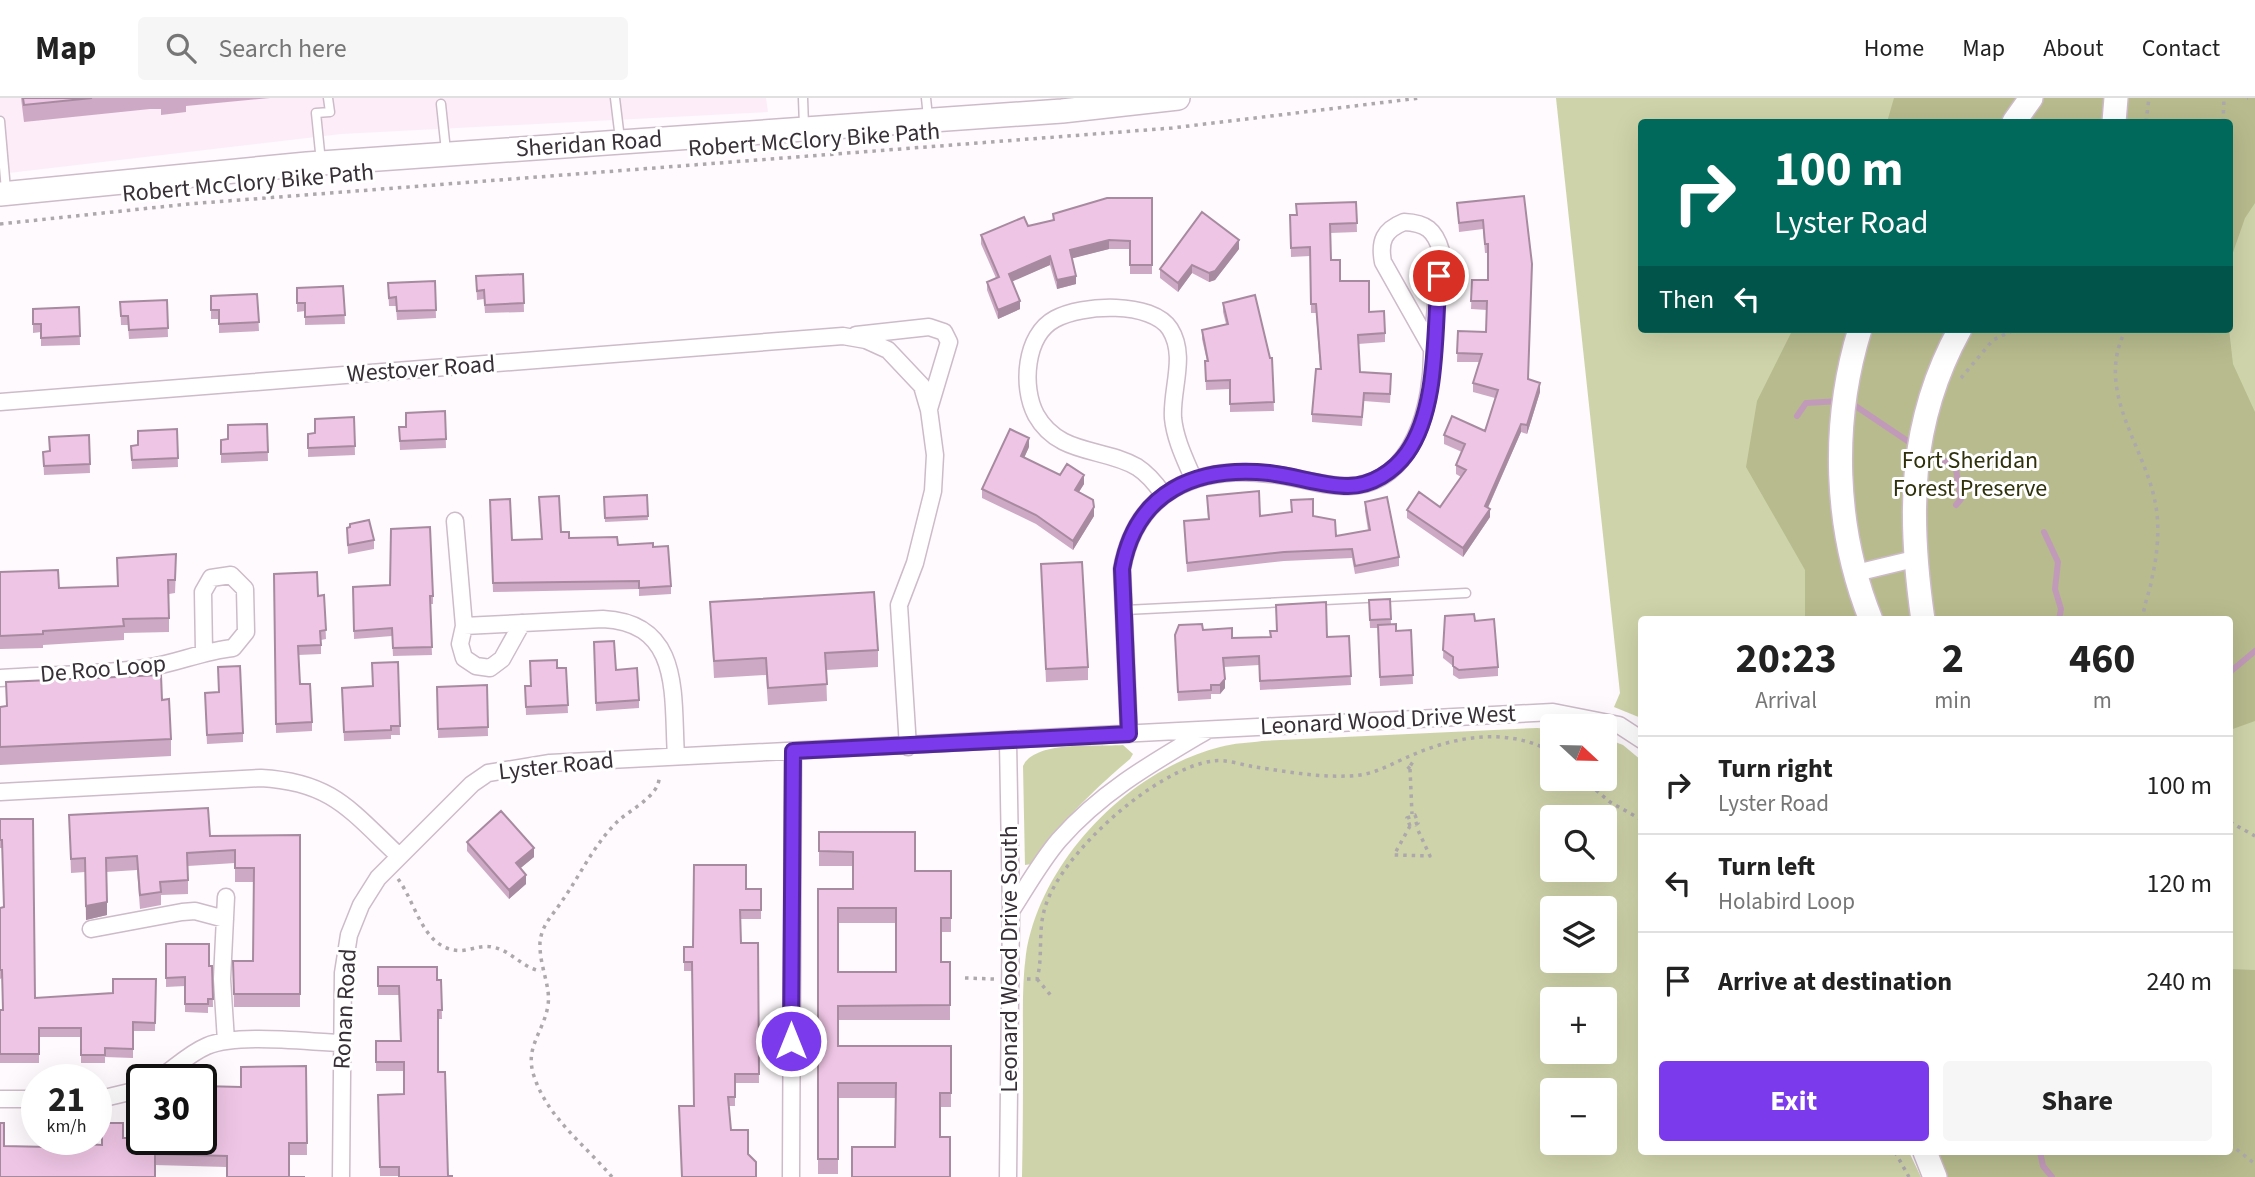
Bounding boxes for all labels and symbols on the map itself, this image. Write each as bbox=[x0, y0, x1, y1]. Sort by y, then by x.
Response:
street label: Robert McClory Bike Path bbox=[687, 114, 941, 166]
street label: Sheridan Road bbox=[515, 121, 663, 167]
street label: Robert McClory Bike Path bbox=[121, 155, 375, 211]
pin bbox=[1409, 246, 1469, 306]
street label: Westover Road bbox=[346, 346, 496, 392]
park label: Fort Sheridan Forest Preserve bbox=[1893, 443, 2047, 506]
street label: De Roo Loop bbox=[39, 646, 167, 692]
street label: Leonard Wood Drive West bbox=[1259, 696, 1517, 744]
north arrow bbox=[1540, 714, 1617, 791]
street label: Lyster Road bbox=[497, 743, 615, 789]
street label: Leonard Wood Drive South bbox=[992, 825, 1027, 1093]
street label: Ronan Road bbox=[324, 948, 366, 1070]
position arrow bbox=[754, 1004, 828, 1078]
speed limit sign: 30 bbox=[126, 1064, 217, 1155]

